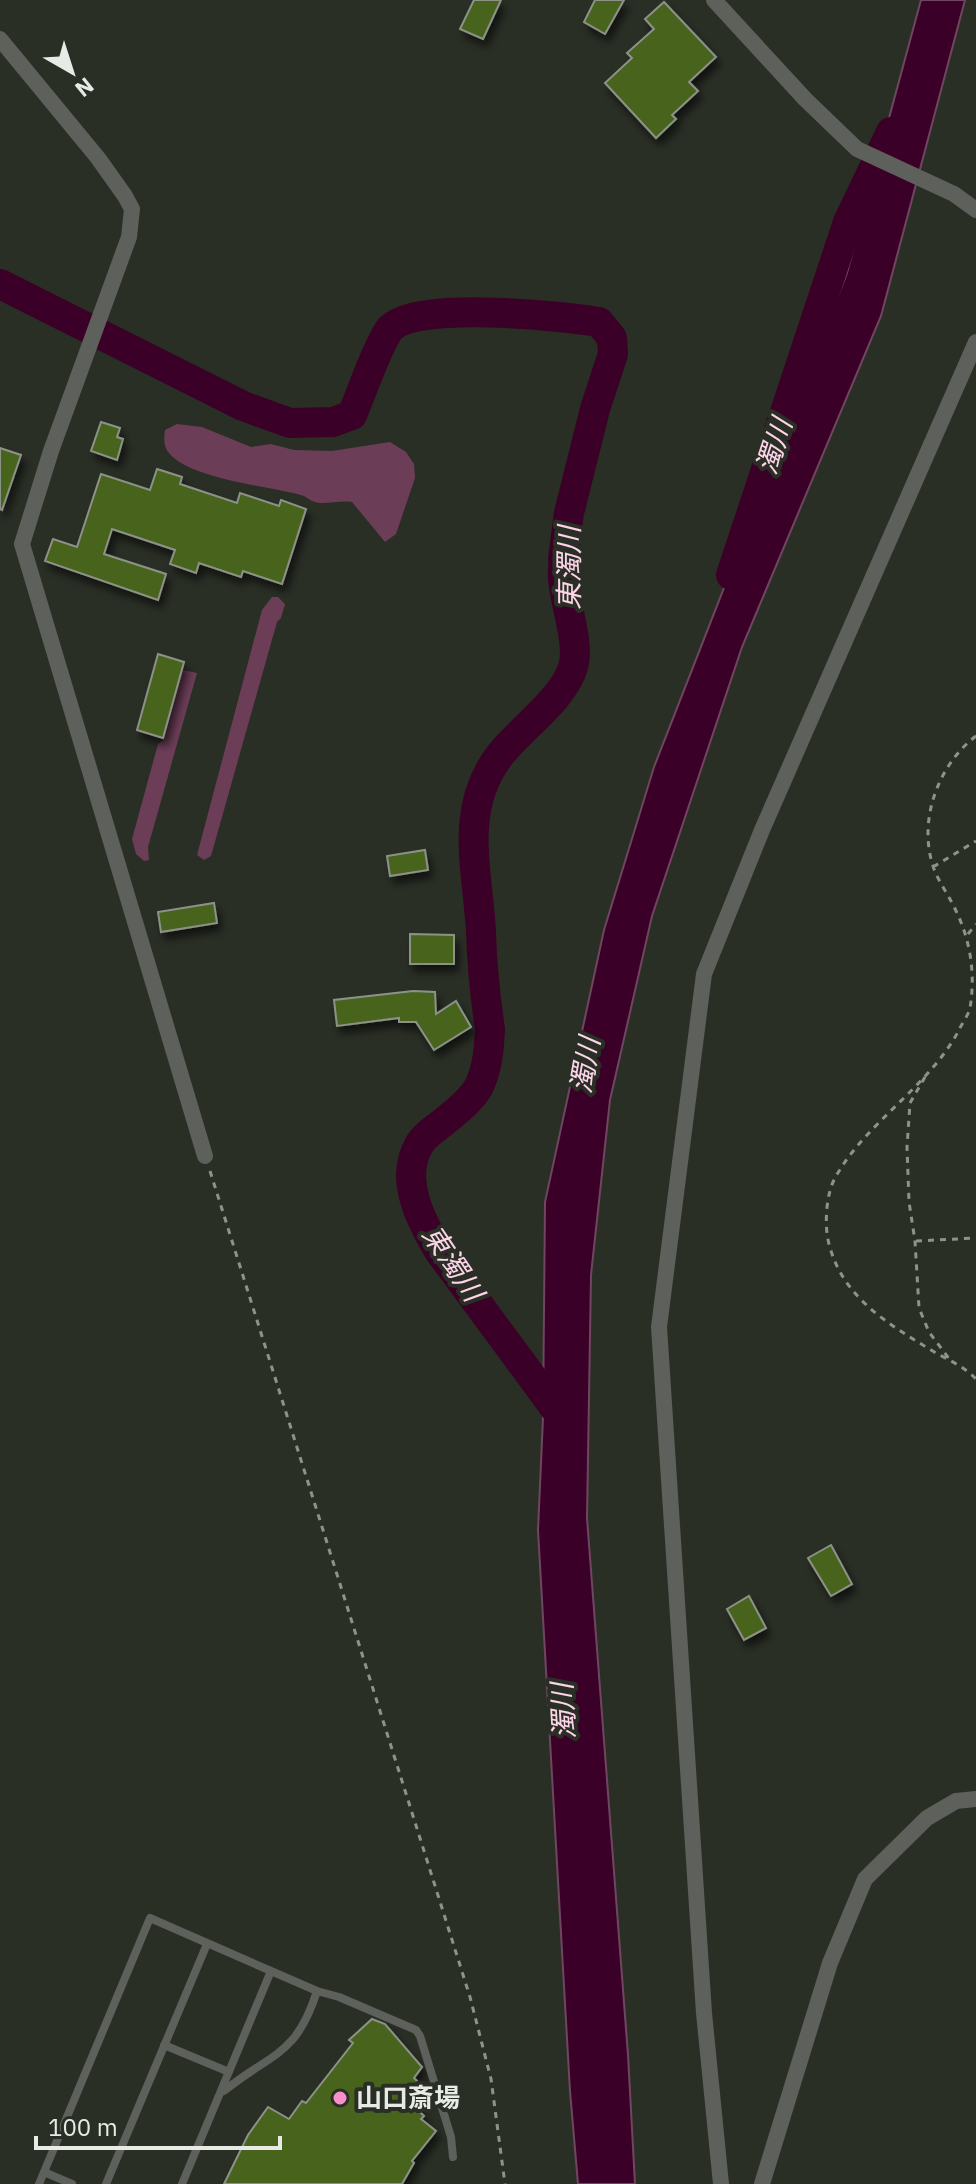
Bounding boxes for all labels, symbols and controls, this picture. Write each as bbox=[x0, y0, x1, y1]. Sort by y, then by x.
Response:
north arrow bbox=[32, 32, 112, 112]
text: N bbox=[70, 72, 100, 104]
water label: 濁川 bbox=[747, 411, 801, 478]
water label: 東濁川 bbox=[550, 523, 587, 610]
water label: 濁川 bbox=[561, 1031, 608, 1096]
water label: 東濁川 bbox=[415, 1218, 494, 1310]
water label: 濁川 bbox=[542, 1679, 582, 1740]
place label: 山口斎場 bbox=[356, 2080, 460, 2114]
marker: 山口斎場 bbox=[331, 2089, 349, 2107]
scale bar bbox=[36, 2100, 280, 2150]
text: 100 m bbox=[48, 2111, 118, 2143]

